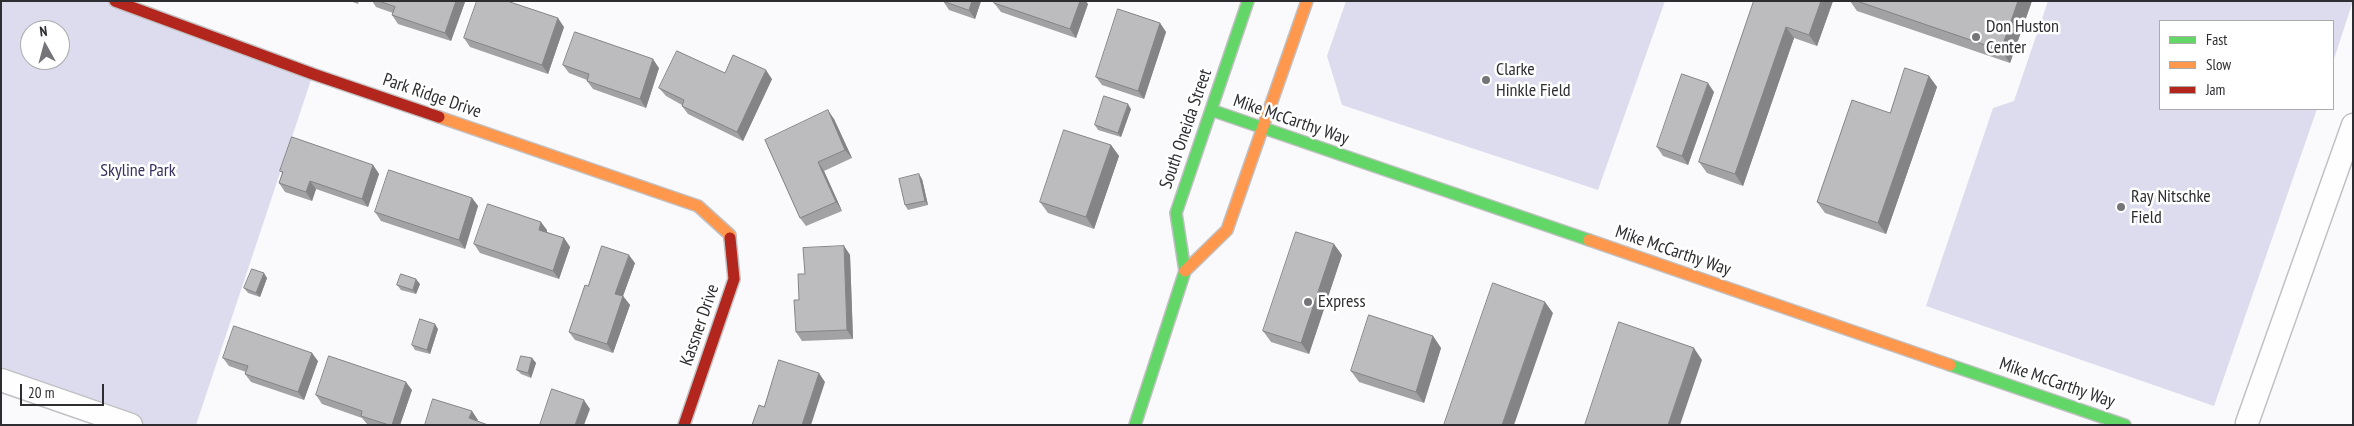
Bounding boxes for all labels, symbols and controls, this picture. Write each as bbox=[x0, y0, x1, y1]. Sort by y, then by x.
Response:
place label: Don Huston Center bbox=[1986, 16, 2059, 58]
north arrow bbox=[20, 20, 70, 70]
legend bbox=[2159, 20, 2334, 110]
text: N bbox=[38, 22, 48, 40]
text: Fast bbox=[2206, 30, 2227, 49]
marker: Don Huston Center bbox=[1970, 31, 1982, 43]
text: Slow bbox=[2206, 55, 2231, 74]
place label: Clarke Hinkle Field bbox=[1496, 59, 1571, 102]
street label: South Oneida Street bbox=[1155, 66, 1217, 192]
street label: Park Ridge Drive bbox=[380, 69, 484, 123]
marker: Clarke Hinkle Field bbox=[1480, 74, 1492, 86]
text: Jam bbox=[2206, 80, 2225, 99]
street label: Mike McCarthy Way bbox=[1230, 90, 1352, 150]
park label: Skyline Park bbox=[100, 160, 176, 182]
place label: Ray Nitschke Field bbox=[2131, 186, 2211, 228]
marker: Ray Nitschke Field bbox=[2115, 201, 2127, 213]
street label: Mike McCarthy Way bbox=[1612, 221, 1734, 281]
street label: Kassner Drive bbox=[676, 281, 724, 369]
place label: Express bbox=[1318, 291, 1366, 313]
marker: Express bbox=[1302, 296, 1314, 308]
street label: Mike McCarthy Way bbox=[1996, 353, 2118, 413]
scale bar bbox=[22, 374, 106, 406]
text: 20 m bbox=[28, 383, 54, 402]

